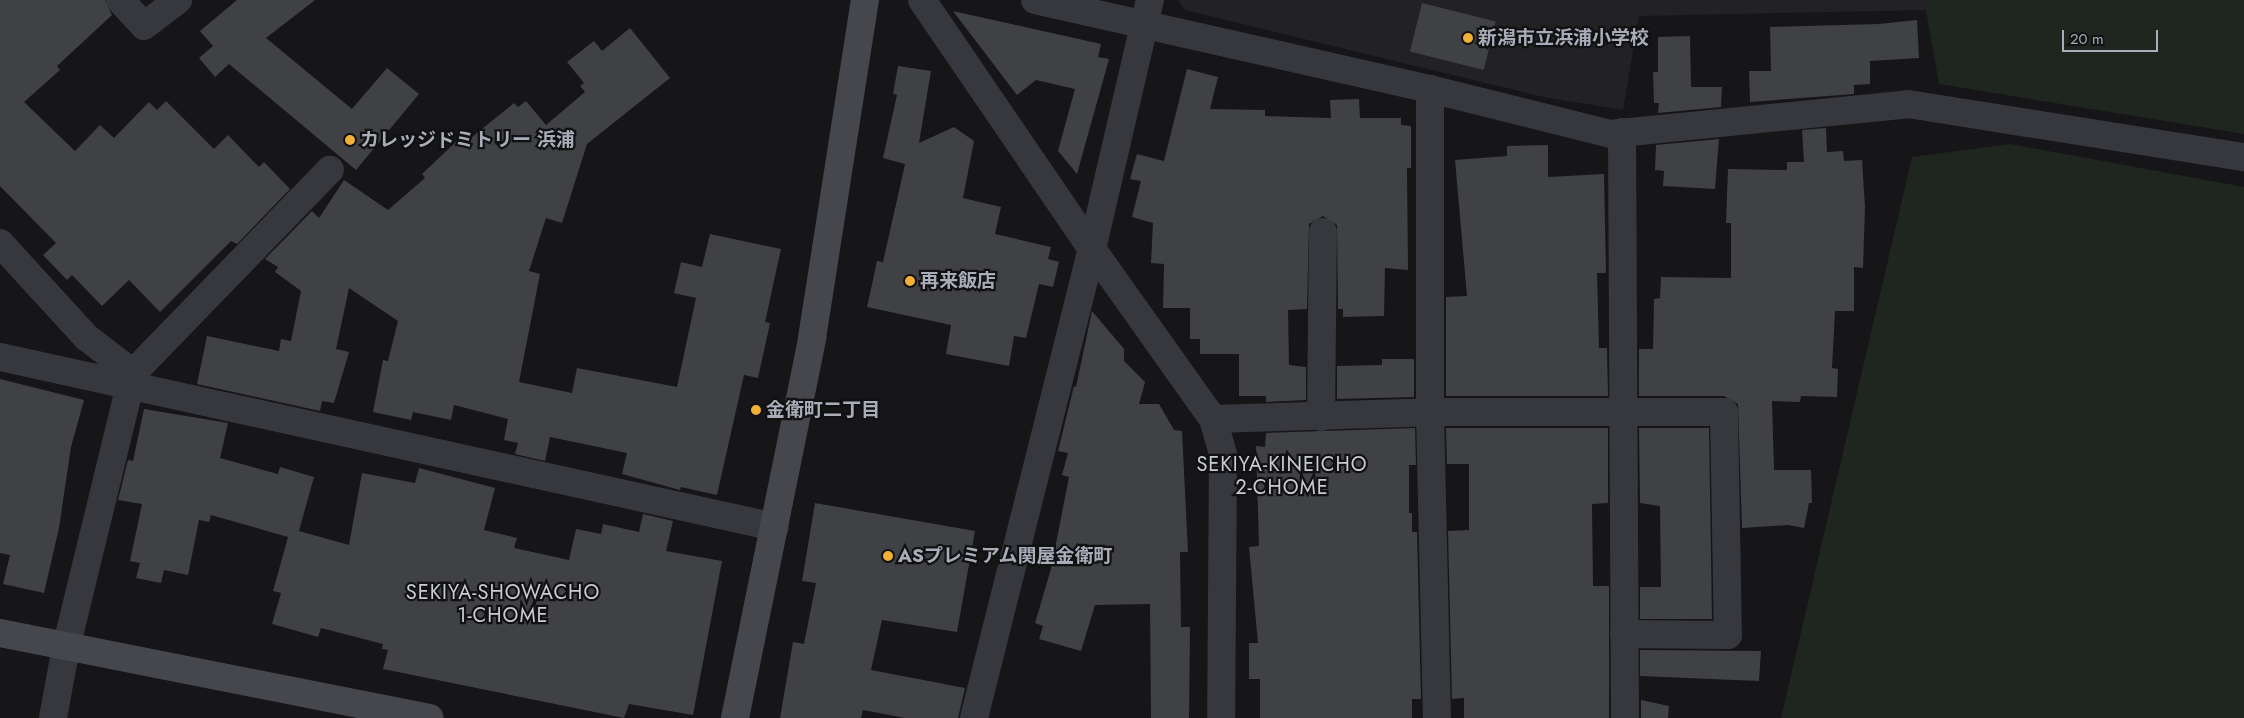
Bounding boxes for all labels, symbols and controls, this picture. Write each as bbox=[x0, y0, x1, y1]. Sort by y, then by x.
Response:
scale bar bbox=[2064, 20, 2160, 52]
place label: 新潟市立浜浦小学校 bbox=[1478, 27, 1649, 49]
text: 20 m bbox=[2070, 28, 2104, 50]
marker: 新潟市立浜浦小学校 bbox=[1462, 32, 1474, 44]
place label: カレッジドミトリー 浜浦 bbox=[360, 129, 575, 151]
marker: カレッジドミトリー 浜浦 bbox=[344, 134, 356, 146]
place label: 再来飯店 bbox=[920, 270, 996, 292]
marker: 再来飯店 bbox=[904, 275, 916, 287]
place label: 金衛町二丁目 bbox=[766, 399, 880, 421]
marker: 金衛町二丁目 bbox=[750, 404, 762, 416]
district label: SEKIYA-KINEICHO 2-CHOME bbox=[1195, 453, 1369, 500]
place label: ASプレミアム関屋金衛町 bbox=[898, 545, 1114, 567]
marker: ASプレミアム関屋金衛町 bbox=[882, 550, 894, 562]
district label: SEKIYA-SHOWACHO 1-CHOME bbox=[404, 581, 602, 628]

